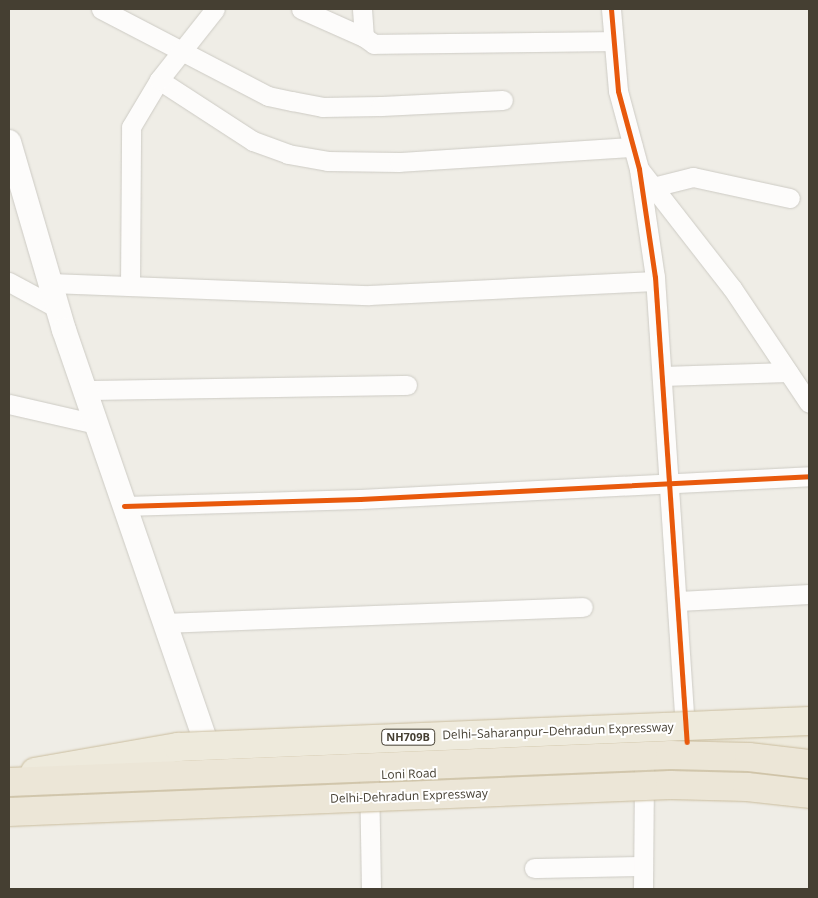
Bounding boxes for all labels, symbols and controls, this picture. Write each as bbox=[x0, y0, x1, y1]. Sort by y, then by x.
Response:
street label: Delhi–Saharanpur–Dehradun Expressway bbox=[442, 720, 674, 742]
road number: NH709B bbox=[380, 729, 436, 746]
street label: Loni Road bbox=[381, 766, 437, 782]
street label: Delhi-Dehradun Expressway bbox=[330, 786, 488, 806]

